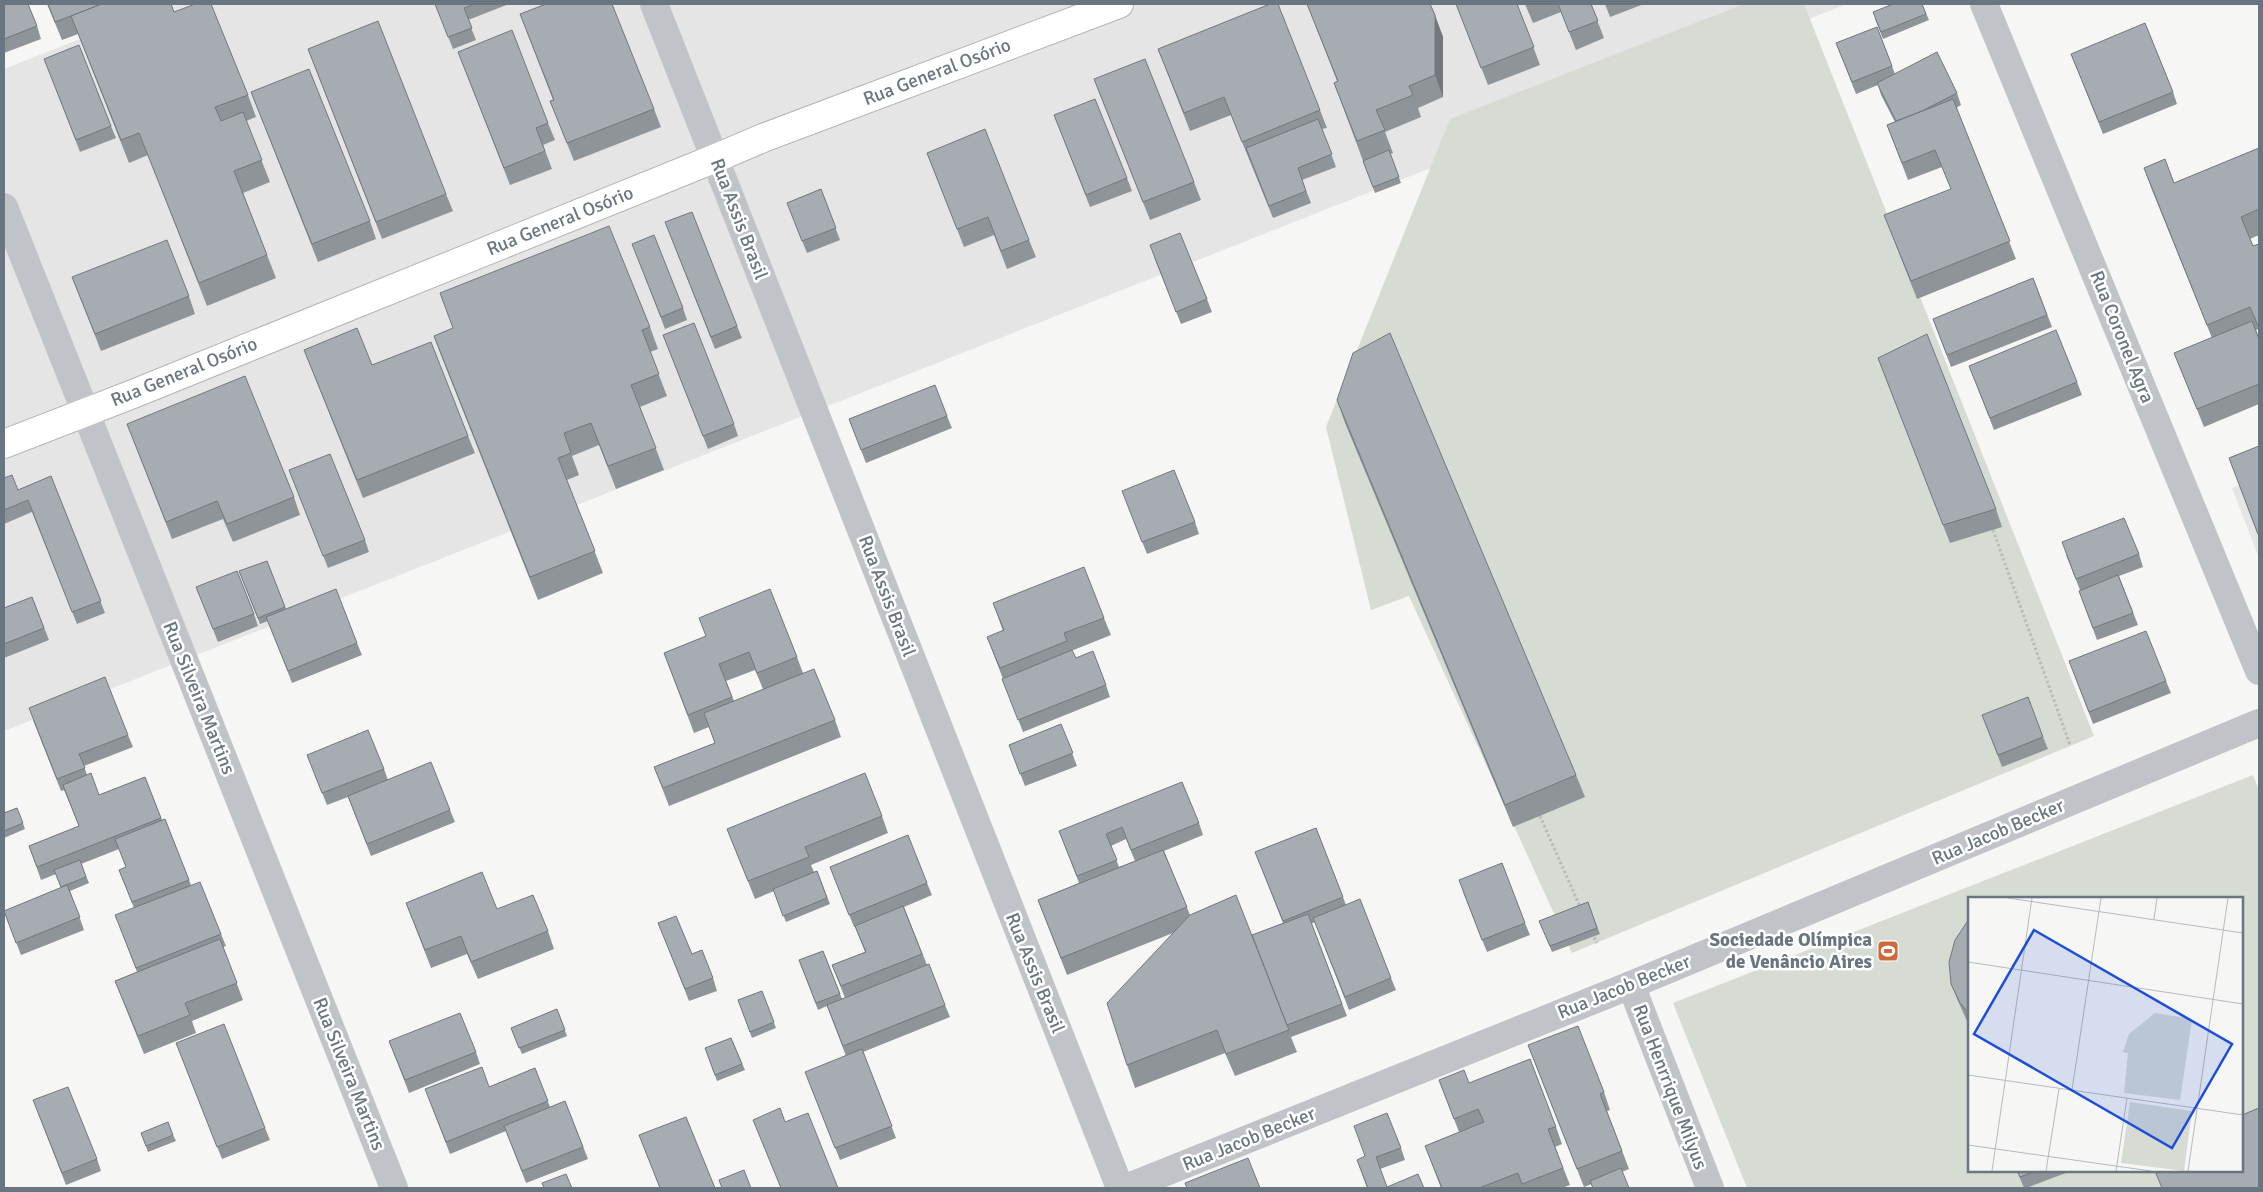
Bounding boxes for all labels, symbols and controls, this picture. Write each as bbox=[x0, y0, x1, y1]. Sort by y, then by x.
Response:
street label: Rua General Osório bbox=[860, 33, 1014, 111]
street label: Rua Assis Brasil bbox=[705, 155, 773, 283]
street label: Rua General Osório bbox=[483, 181, 637, 261]
street label: Rua Coronel Agra bbox=[2085, 267, 2159, 407]
street label: Rua General Osório bbox=[107, 332, 261, 412]
street label: Rua Assis Brasil bbox=[853, 532, 921, 660]
street label: Rua Silveira Martins bbox=[157, 618, 241, 778]
street label: Rua Jacob Becker bbox=[1928, 793, 2068, 871]
inset map bbox=[1968, 897, 2243, 1172]
street label: Rua Assis Brasil bbox=[1000, 909, 1070, 1037]
place label: Sociedade Olímpica de Venâncio Aires bbox=[1709, 928, 1872, 974]
sports icon: Sociedade Olímpica de Venâncio Aires bbox=[1876, 939, 1900, 963]
street label: Rua Jacob Becker bbox=[1554, 949, 1694, 1025]
street label: Rua Silveira Martins bbox=[307, 994, 391, 1154]
street label: Rua Henrrique Milyus bbox=[1627, 1001, 1713, 1173]
street label: Rua Jacob Becker bbox=[1179, 1101, 1319, 1177]

